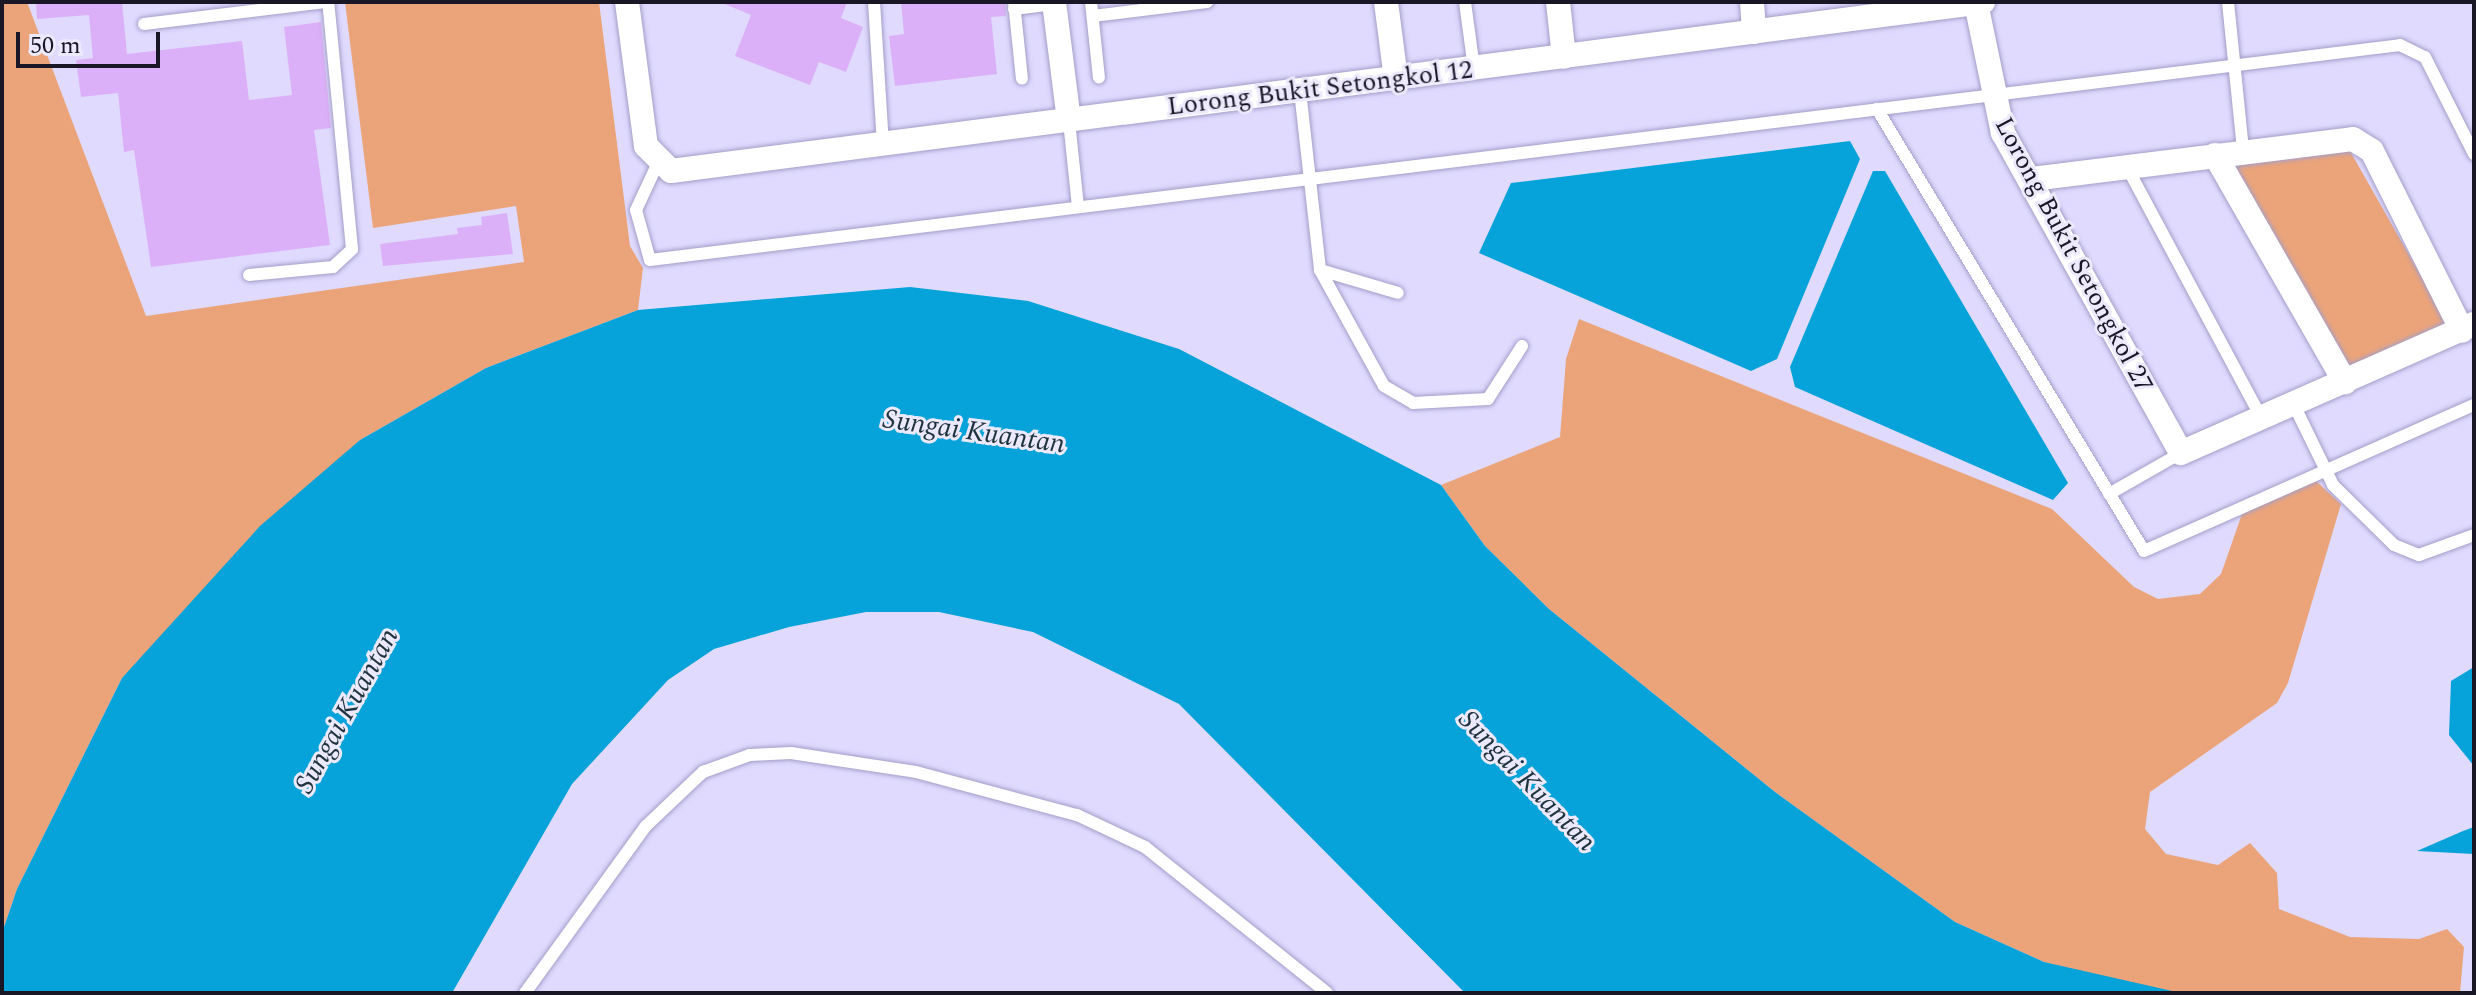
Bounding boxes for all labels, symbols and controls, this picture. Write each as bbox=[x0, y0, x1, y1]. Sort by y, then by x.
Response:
scale bar bbox=[20, 16, 164, 66]
text: 50 m bbox=[30, 28, 81, 64]
street label: Lorong Bukit Setongkol 12 bbox=[1166, 55, 1474, 123]
street label: Lorong Bukit Setongkol 27 bbox=[1987, 112, 2159, 398]
water label: Sungai Kuantan bbox=[881, 403, 1067, 461]
water label: Sungai Kuantan bbox=[288, 623, 406, 799]
water label: Sungai Kuantan bbox=[1451, 703, 1603, 859]

